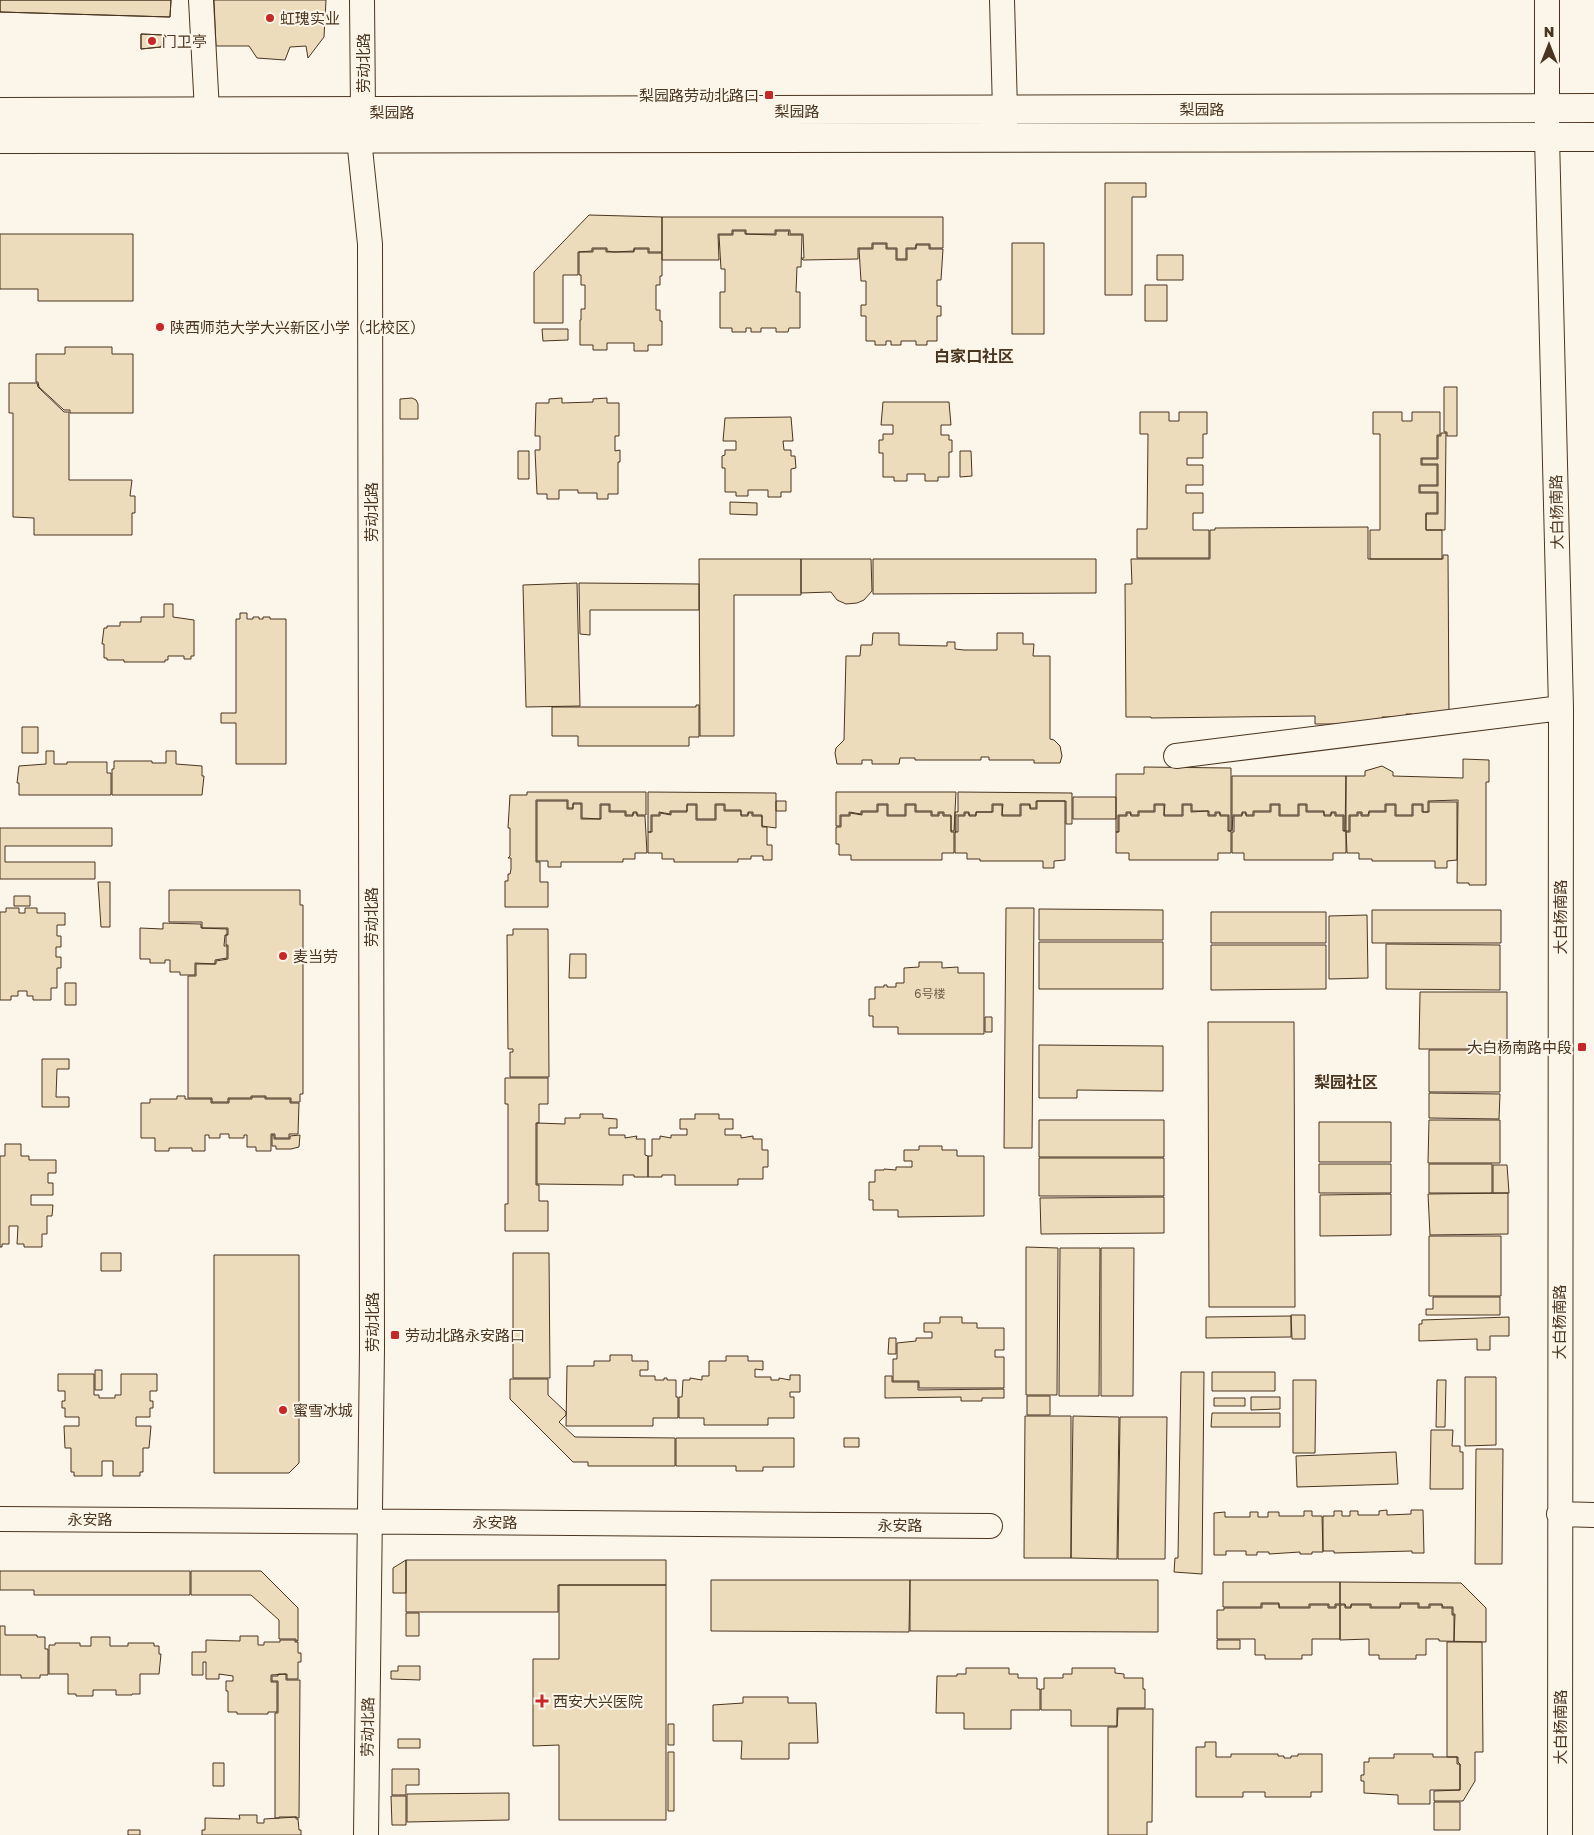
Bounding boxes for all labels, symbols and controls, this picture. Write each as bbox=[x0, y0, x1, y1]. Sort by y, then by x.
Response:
place label: 虹瑰实业 bbox=[280, 9, 340, 27]
marker: 虹瑰实业 bbox=[264, 12, 276, 24]
north arrow bbox=[1524, 20, 1574, 70]
text: N bbox=[1544, 23, 1554, 40]
place label: 门卫亭 bbox=[162, 32, 207, 50]
street label: 劳动北路 bbox=[354, 33, 372, 93]
marker: 门卫亭 bbox=[146, 35, 158, 47]
place label: 梨园路劳动北路口 bbox=[639, 86, 759, 104]
marker: 梨园路劳动北路口 bbox=[763, 89, 775, 101]
street label: 梨园路 bbox=[1179, 100, 1225, 118]
street label: 梨园路 bbox=[774, 102, 820, 120]
street label: 梨园路 bbox=[369, 103, 415, 121]
place label: 陕西师范大学大兴新区小学（北校区） bbox=[170, 318, 425, 336]
marker: 陕西师范大学大兴新区小学（北校区） bbox=[154, 321, 166, 333]
district label: 白家口社区 bbox=[934, 346, 1014, 366]
street label: 大白杨南路 bbox=[1546, 474, 1566, 550]
street label: 劳动北路 bbox=[362, 482, 380, 542]
street label: 大白杨南路 bbox=[1551, 879, 1569, 955]
street label: 劳动北路 bbox=[362, 887, 380, 947]
place label: 麦当劳 bbox=[293, 947, 338, 965]
marker: 麦当劳 bbox=[277, 950, 289, 962]
house number: 6号楼 bbox=[914, 986, 946, 1001]
place label: 大白杨南路中段 bbox=[1467, 1038, 1572, 1056]
marker: 大白杨南路中段 bbox=[1576, 1041, 1588, 1053]
district label: 梨园社区 bbox=[1314, 1072, 1378, 1092]
street label: 大白杨南路 bbox=[1550, 1284, 1568, 1360]
street label: 劳动北路 bbox=[363, 1292, 381, 1352]
place label: 劳动北路永安路口 bbox=[405, 1326, 525, 1344]
marker: 劳动北路永安路口 bbox=[389, 1329, 401, 1341]
place label: 蜜雪冰城 bbox=[293, 1401, 353, 1419]
marker: 蜜雪冰城 bbox=[277, 1404, 289, 1416]
street label: 永安路 bbox=[67, 1510, 113, 1528]
street label: 永安路 bbox=[472, 1513, 518, 1531]
street label: 永安路 bbox=[877, 1516, 923, 1534]
street label: 大白杨南路 bbox=[1551, 1689, 1569, 1765]
place label: 西安大兴医院 bbox=[553, 1692, 643, 1710]
marker: 西安大兴医院 bbox=[535, 1694, 549, 1708]
street label: 劳动北路 bbox=[357, 1697, 377, 1757]

